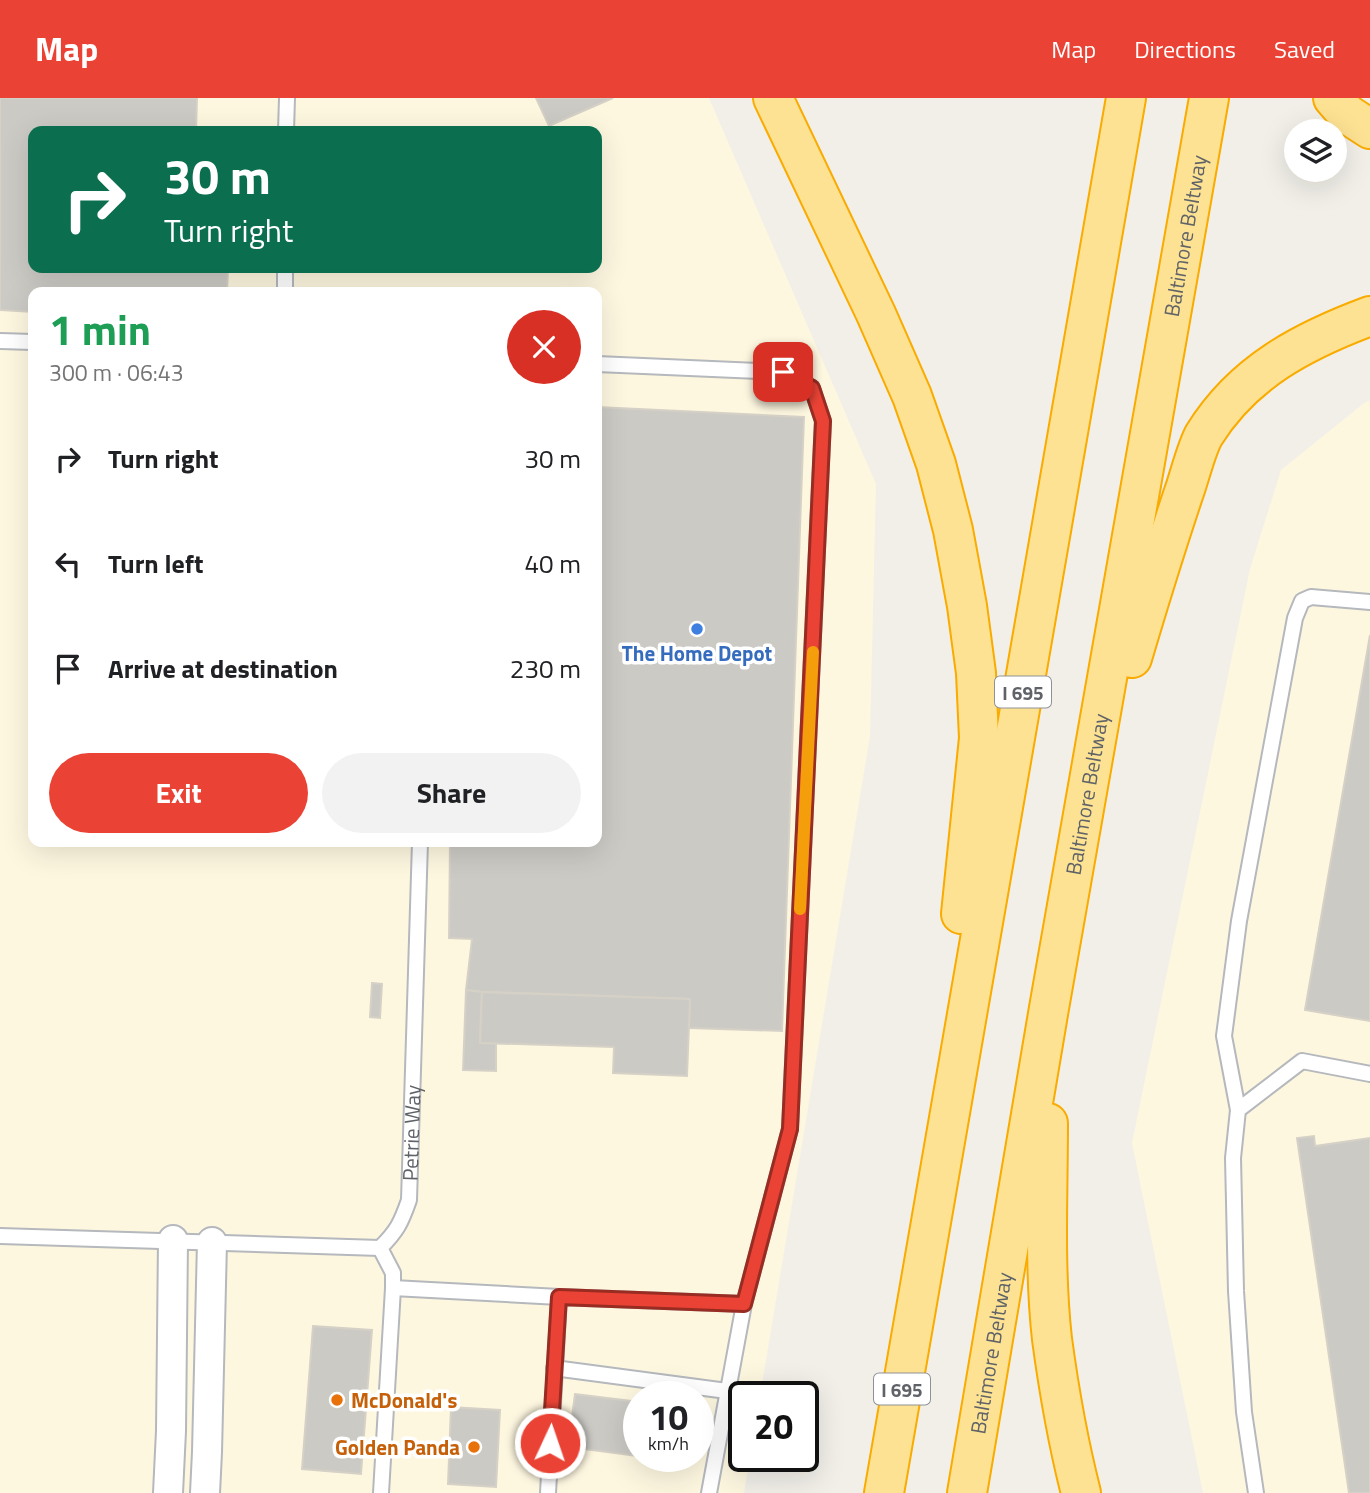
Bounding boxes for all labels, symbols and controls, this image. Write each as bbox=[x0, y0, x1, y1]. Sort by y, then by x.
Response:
text: Map bbox=[35, 24, 98, 74]
text: Map bbox=[1051, 31, 1096, 67]
text: Directions bbox=[1134, 31, 1236, 67]
text: Saved bbox=[1274, 31, 1335, 67]
map controls bbox=[1284, 119, 1347, 182]
button: layers bbox=[1284, 119, 1347, 182]
text: 30 m bbox=[164, 138, 271, 213]
street label: Baltimore Beltway bbox=[1155, 152, 1215, 319]
icon: right bbox=[49, 154, 140, 245]
text: Turn right bbox=[164, 206, 293, 254]
text: 1 min bbox=[49, 297, 151, 361]
button: close bbox=[507, 310, 581, 384]
pin bbox=[753, 342, 813, 402]
icon: arrive bbox=[764, 353, 802, 391]
text: 300 m · 06:43 bbox=[49, 355, 184, 390]
text: Turn right bbox=[108, 439, 219, 478]
text: 30 m bbox=[524, 439, 581, 478]
icon: right bbox=[49, 440, 87, 478]
text: Turn left bbox=[108, 544, 203, 583]
text: 40 m bbox=[524, 544, 581, 583]
icon: left bbox=[49, 545, 87, 583]
marker: The Home Depot bbox=[689, 621, 705, 637]
place label: The Home Depot bbox=[622, 637, 773, 669]
text: Arrive at destination bbox=[108, 649, 338, 688]
text: 230 m bbox=[510, 649, 581, 688]
icon: arrive bbox=[49, 650, 87, 688]
road number: I 695 bbox=[995, 677, 1051, 708]
street label: Baltimore Beltway bbox=[1057, 711, 1117, 877]
button: Exit bbox=[49, 753, 308, 833]
button: Share bbox=[322, 753, 581, 833]
street label: Petrie Way bbox=[394, 1084, 429, 1182]
street label: Baltimore Beltway bbox=[961, 1270, 1020, 1436]
road number: I 695 bbox=[874, 1373, 930, 1404]
speed limit sign: 20 bbox=[728, 1381, 819, 1472]
place label: McDonald's bbox=[351, 1384, 457, 1416]
text: 10 bbox=[649, 1390, 688, 1444]
marker: McDonald's bbox=[329, 1392, 345, 1408]
position arrow bbox=[513, 1406, 587, 1480]
text: km/h bbox=[648, 1430, 689, 1457]
place label: Golden Panda bbox=[335, 1431, 460, 1463]
marker: Golden Panda bbox=[466, 1439, 482, 1455]

